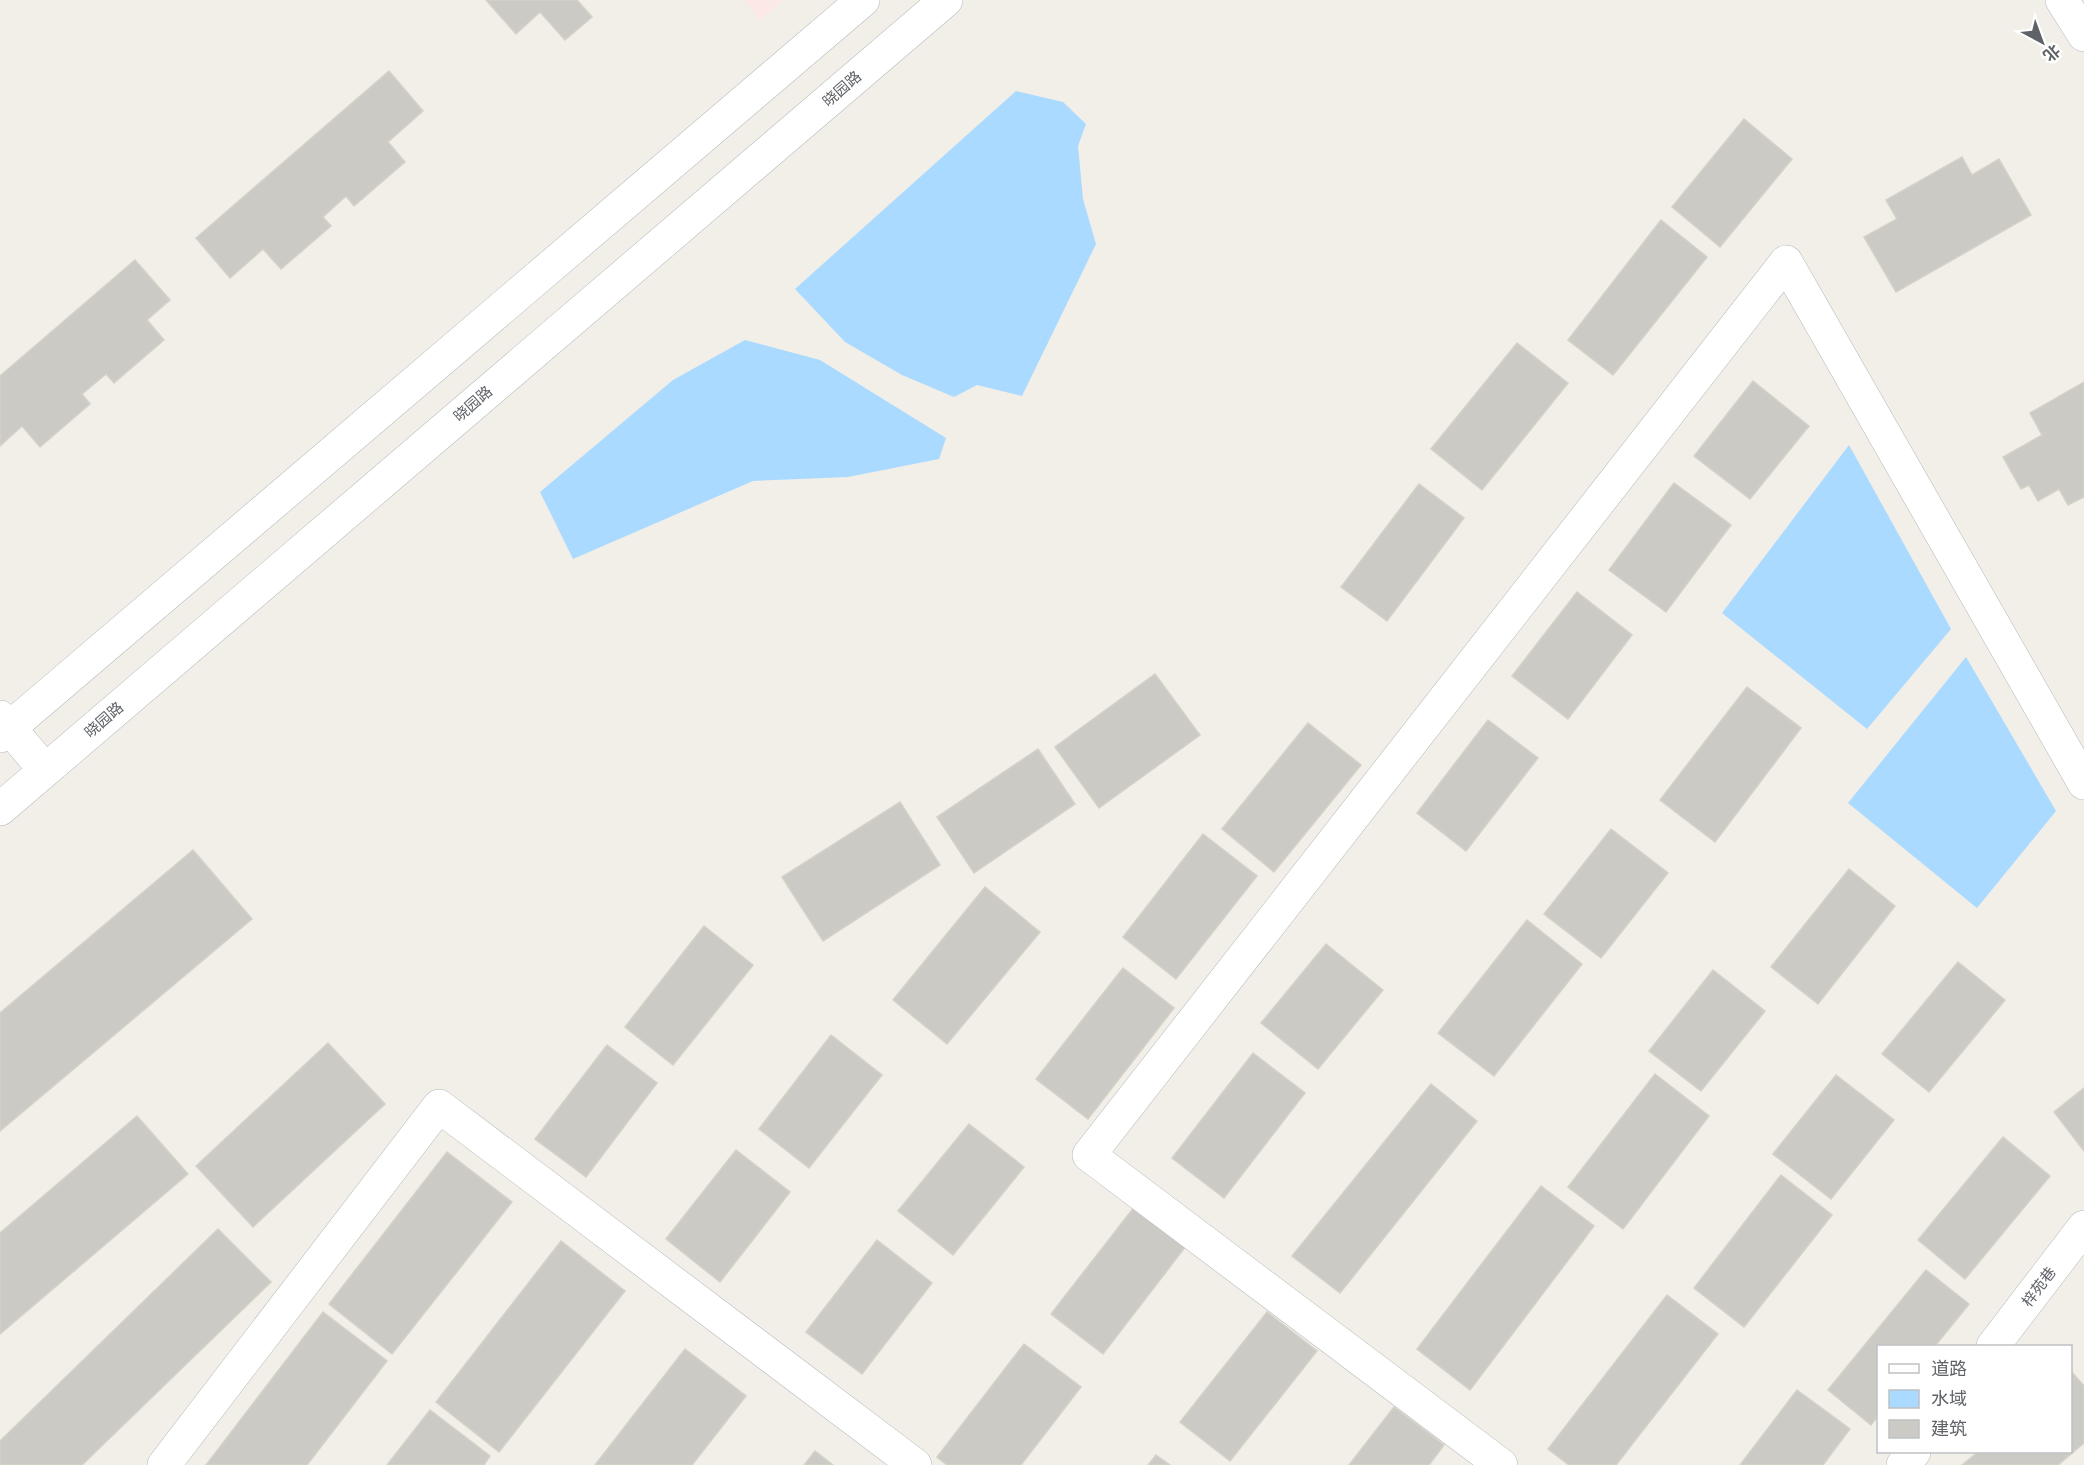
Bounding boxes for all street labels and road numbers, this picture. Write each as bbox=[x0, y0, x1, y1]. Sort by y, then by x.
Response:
street label: 晓园路 bbox=[817, 65, 866, 112]
street label: 晓园路 bbox=[448, 380, 497, 427]
street label: 晓园路 bbox=[79, 696, 128, 743]
street label: 梓苑巷 bbox=[2016, 1262, 2061, 1312]

